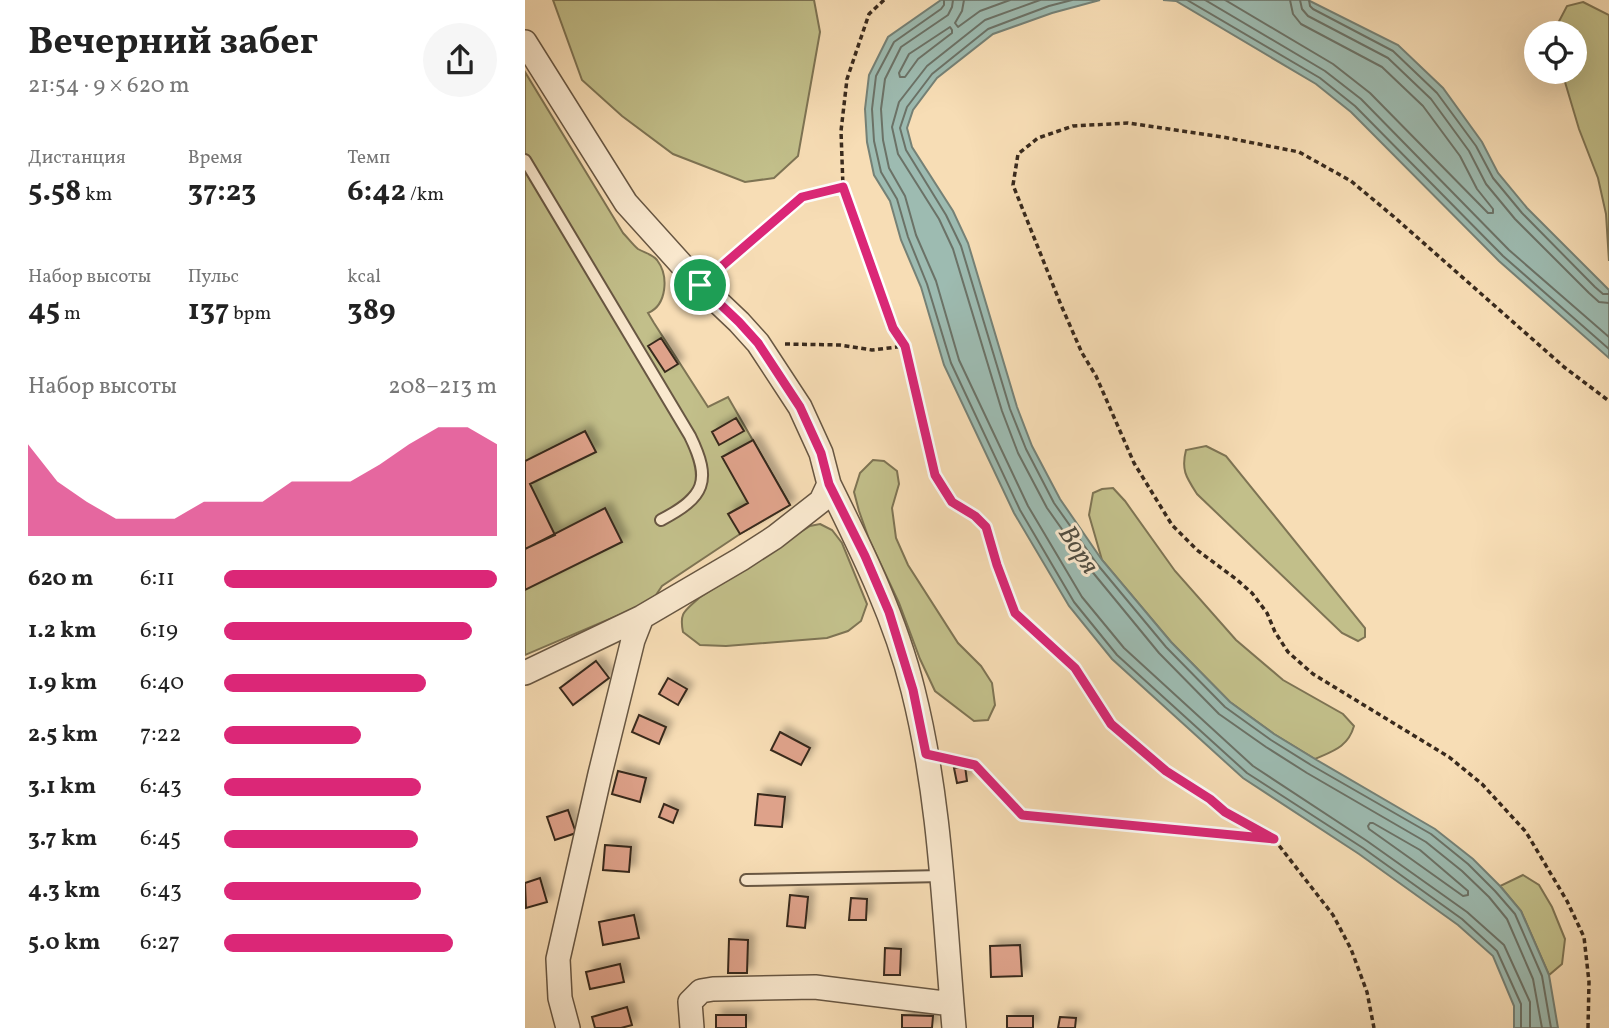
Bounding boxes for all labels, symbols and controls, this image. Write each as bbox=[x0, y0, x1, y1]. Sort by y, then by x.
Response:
text: Вечерний забег bbox=[28, 17, 318, 70]
map controls bbox=[1524, 21, 1587, 84]
button: locate bbox=[1524, 21, 1587, 84]
button: share bbox=[423, 23, 497, 97]
text: 21:54 · 9 × 620 m bbox=[28, 70, 190, 102]
text: Дистанция bbox=[28, 145, 126, 171]
text: Время bbox=[188, 145, 242, 171]
text: Темп bbox=[347, 145, 390, 171]
text: 5.58 bbox=[28, 171, 81, 213]
text: 37:23 bbox=[188, 171, 256, 213]
text: 6:42 bbox=[347, 171, 406, 213]
text: km bbox=[81, 182, 112, 208]
text: /km bbox=[406, 182, 444, 208]
pin bbox=[670, 255, 730, 315]
text: Набор высоты bbox=[28, 264, 151, 290]
text: Пульс bbox=[188, 264, 239, 290]
text: kcal bbox=[347, 264, 381, 290]
icon: arrive bbox=[681, 266, 719, 304]
text: 45 bbox=[28, 290, 60, 332]
text: 137 bbox=[188, 290, 229, 332]
text: 389 bbox=[347, 290, 396, 332]
text: m bbox=[60, 301, 81, 327]
text: bpm bbox=[229, 301, 271, 327]
text: Набор высоты bbox=[28, 371, 177, 403]
text: 208–213 m bbox=[388, 371, 497, 403]
water label: Воря bbox=[1049, 519, 1107, 581]
text: 620 m bbox=[28, 563, 94, 595]
text: 6:11 bbox=[140, 563, 175, 595]
text: 1.2 km bbox=[28, 615, 97, 647]
text: 6:19 bbox=[140, 615, 178, 647]
text: 1.9 km bbox=[28, 667, 97, 699]
text: 6:40 bbox=[140, 667, 184, 699]
text: 2.5 km bbox=[28, 719, 98, 751]
text: 7:22 bbox=[140, 719, 181, 751]
text: 3.1 km bbox=[28, 771, 96, 803]
text: 6:43 bbox=[140, 771, 182, 803]
text: 3.7 km bbox=[28, 823, 97, 855]
text: 6:45 bbox=[140, 823, 181, 855]
text: 4.3 km bbox=[28, 875, 101, 907]
text: 6:43 bbox=[140, 875, 182, 907]
text: 5.0 km bbox=[28, 927, 101, 959]
text: 6:27 bbox=[140, 927, 180, 959]

